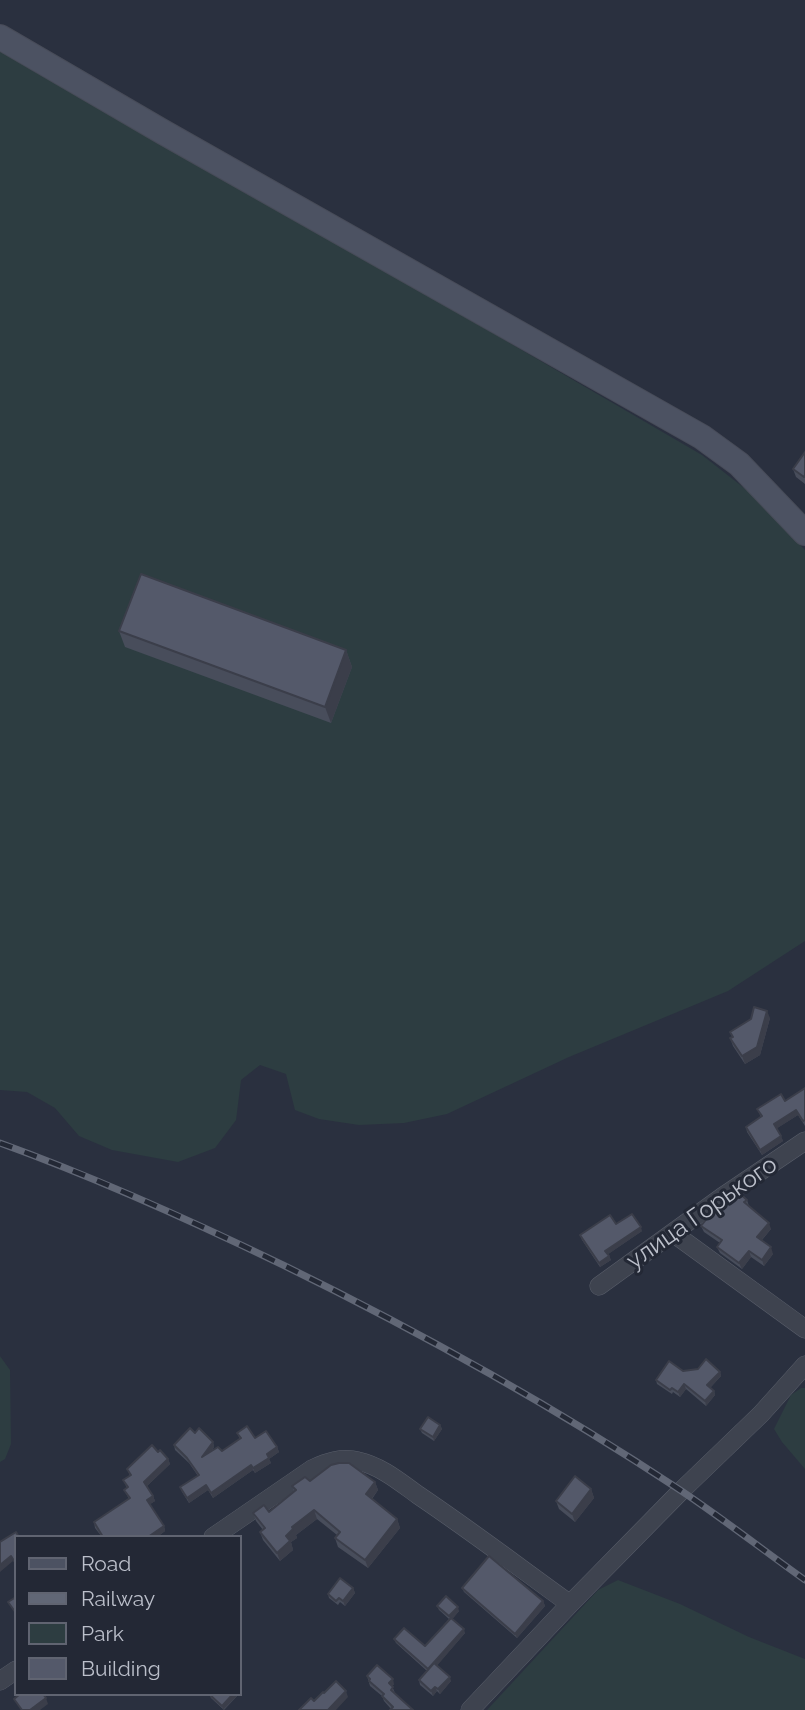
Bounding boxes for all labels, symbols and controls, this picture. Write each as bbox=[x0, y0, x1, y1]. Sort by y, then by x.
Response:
street label: улица Горького bbox=[621, 1150, 783, 1276]
legend bbox=[14, 1535, 242, 1696]
text: Road bbox=[81, 1551, 131, 1576]
text: Railway bbox=[81, 1586, 155, 1611]
text: Park bbox=[81, 1621, 124, 1646]
text: Building bbox=[81, 1656, 161, 1681]

